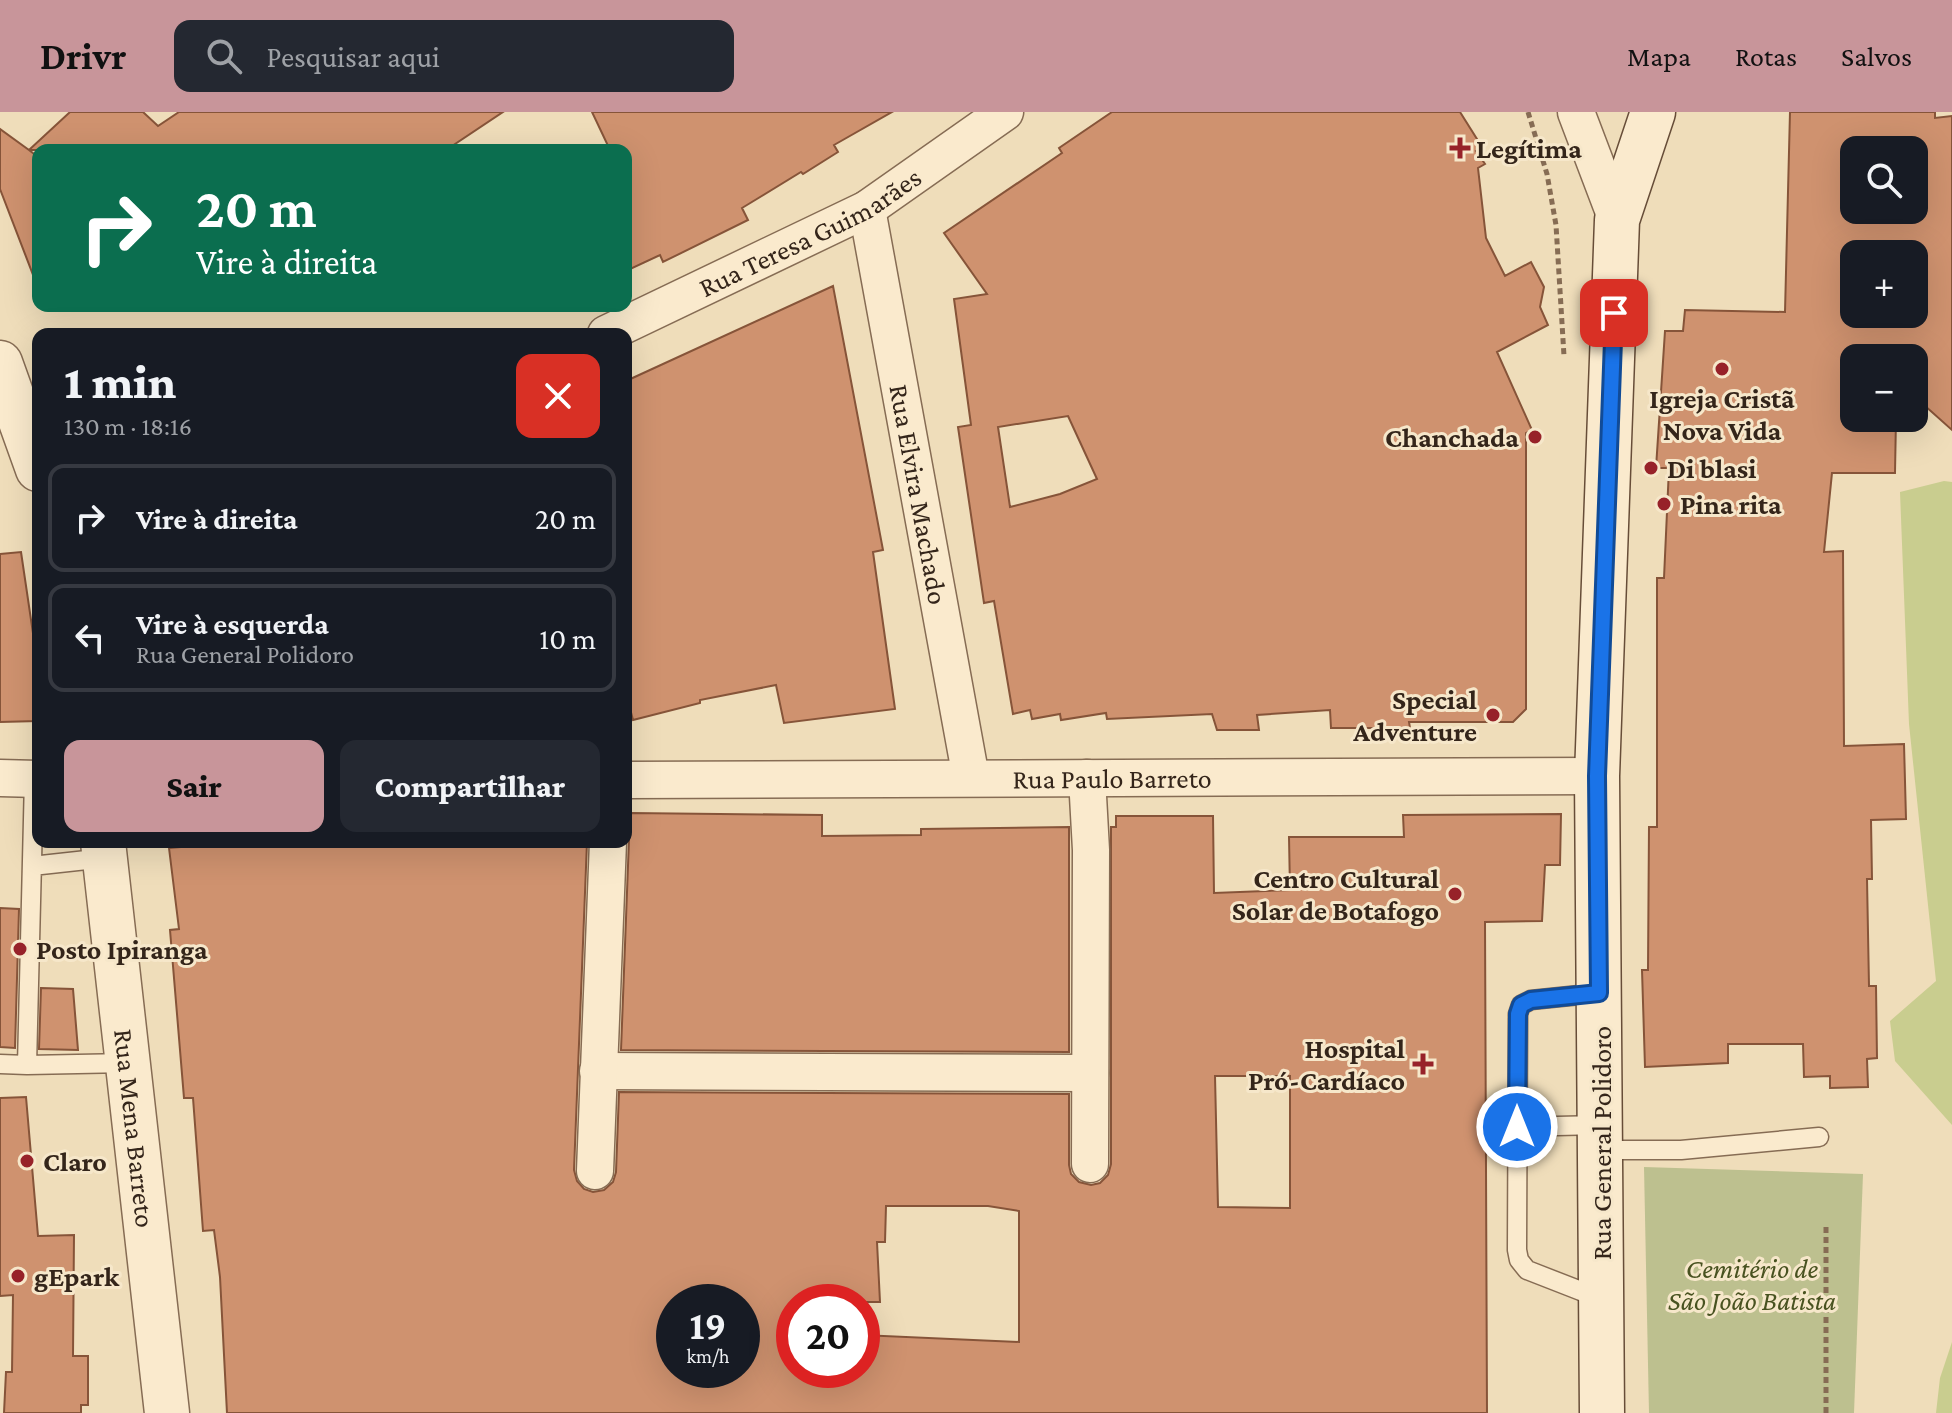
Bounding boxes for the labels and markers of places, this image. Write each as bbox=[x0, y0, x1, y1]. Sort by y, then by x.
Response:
place label: Legítima bbox=[1476, 133, 1582, 164]
marker: Legítima bbox=[1451, 139, 1469, 157]
pin bbox=[1580, 279, 1648, 347]
marker: Igreja Cristã Nova Vida bbox=[1713, 360, 1731, 378]
place label: Igreja Cristã Nova Vida bbox=[1649, 383, 1795, 446]
place label: Chanchada bbox=[1385, 422, 1519, 453]
marker: Chanchada bbox=[1526, 428, 1544, 446]
place label: Di blasi bbox=[1667, 453, 1756, 484]
marker: Di blasi bbox=[1642, 459, 1660, 477]
place label: Pina rita bbox=[1680, 489, 1782, 520]
marker: Pina rita bbox=[1655, 495, 1673, 513]
place label: Special Adventure bbox=[1352, 684, 1477, 747]
marker: Special Adventure bbox=[1484, 706, 1502, 724]
place label: Centro Cultural Solar de Botafogo bbox=[1232, 863, 1439, 926]
marker: Centro Cultural Solar de Botafogo bbox=[1446, 885, 1464, 903]
place label: Posto Ipiranga bbox=[36, 934, 208, 965]
marker: Posto Ipiranga bbox=[11, 940, 29, 958]
place label: Hospital Pró-Cardíaco bbox=[1248, 1033, 1405, 1096]
marker: Hospital Pró-Cardíaco bbox=[1412, 1053, 1434, 1075]
place label: Claro bbox=[43, 1146, 107, 1177]
marker: Claro bbox=[18, 1152, 36, 1170]
place label: gEpark bbox=[34, 1261, 120, 1292]
marker: gEpark bbox=[9, 1267, 27, 1285]

